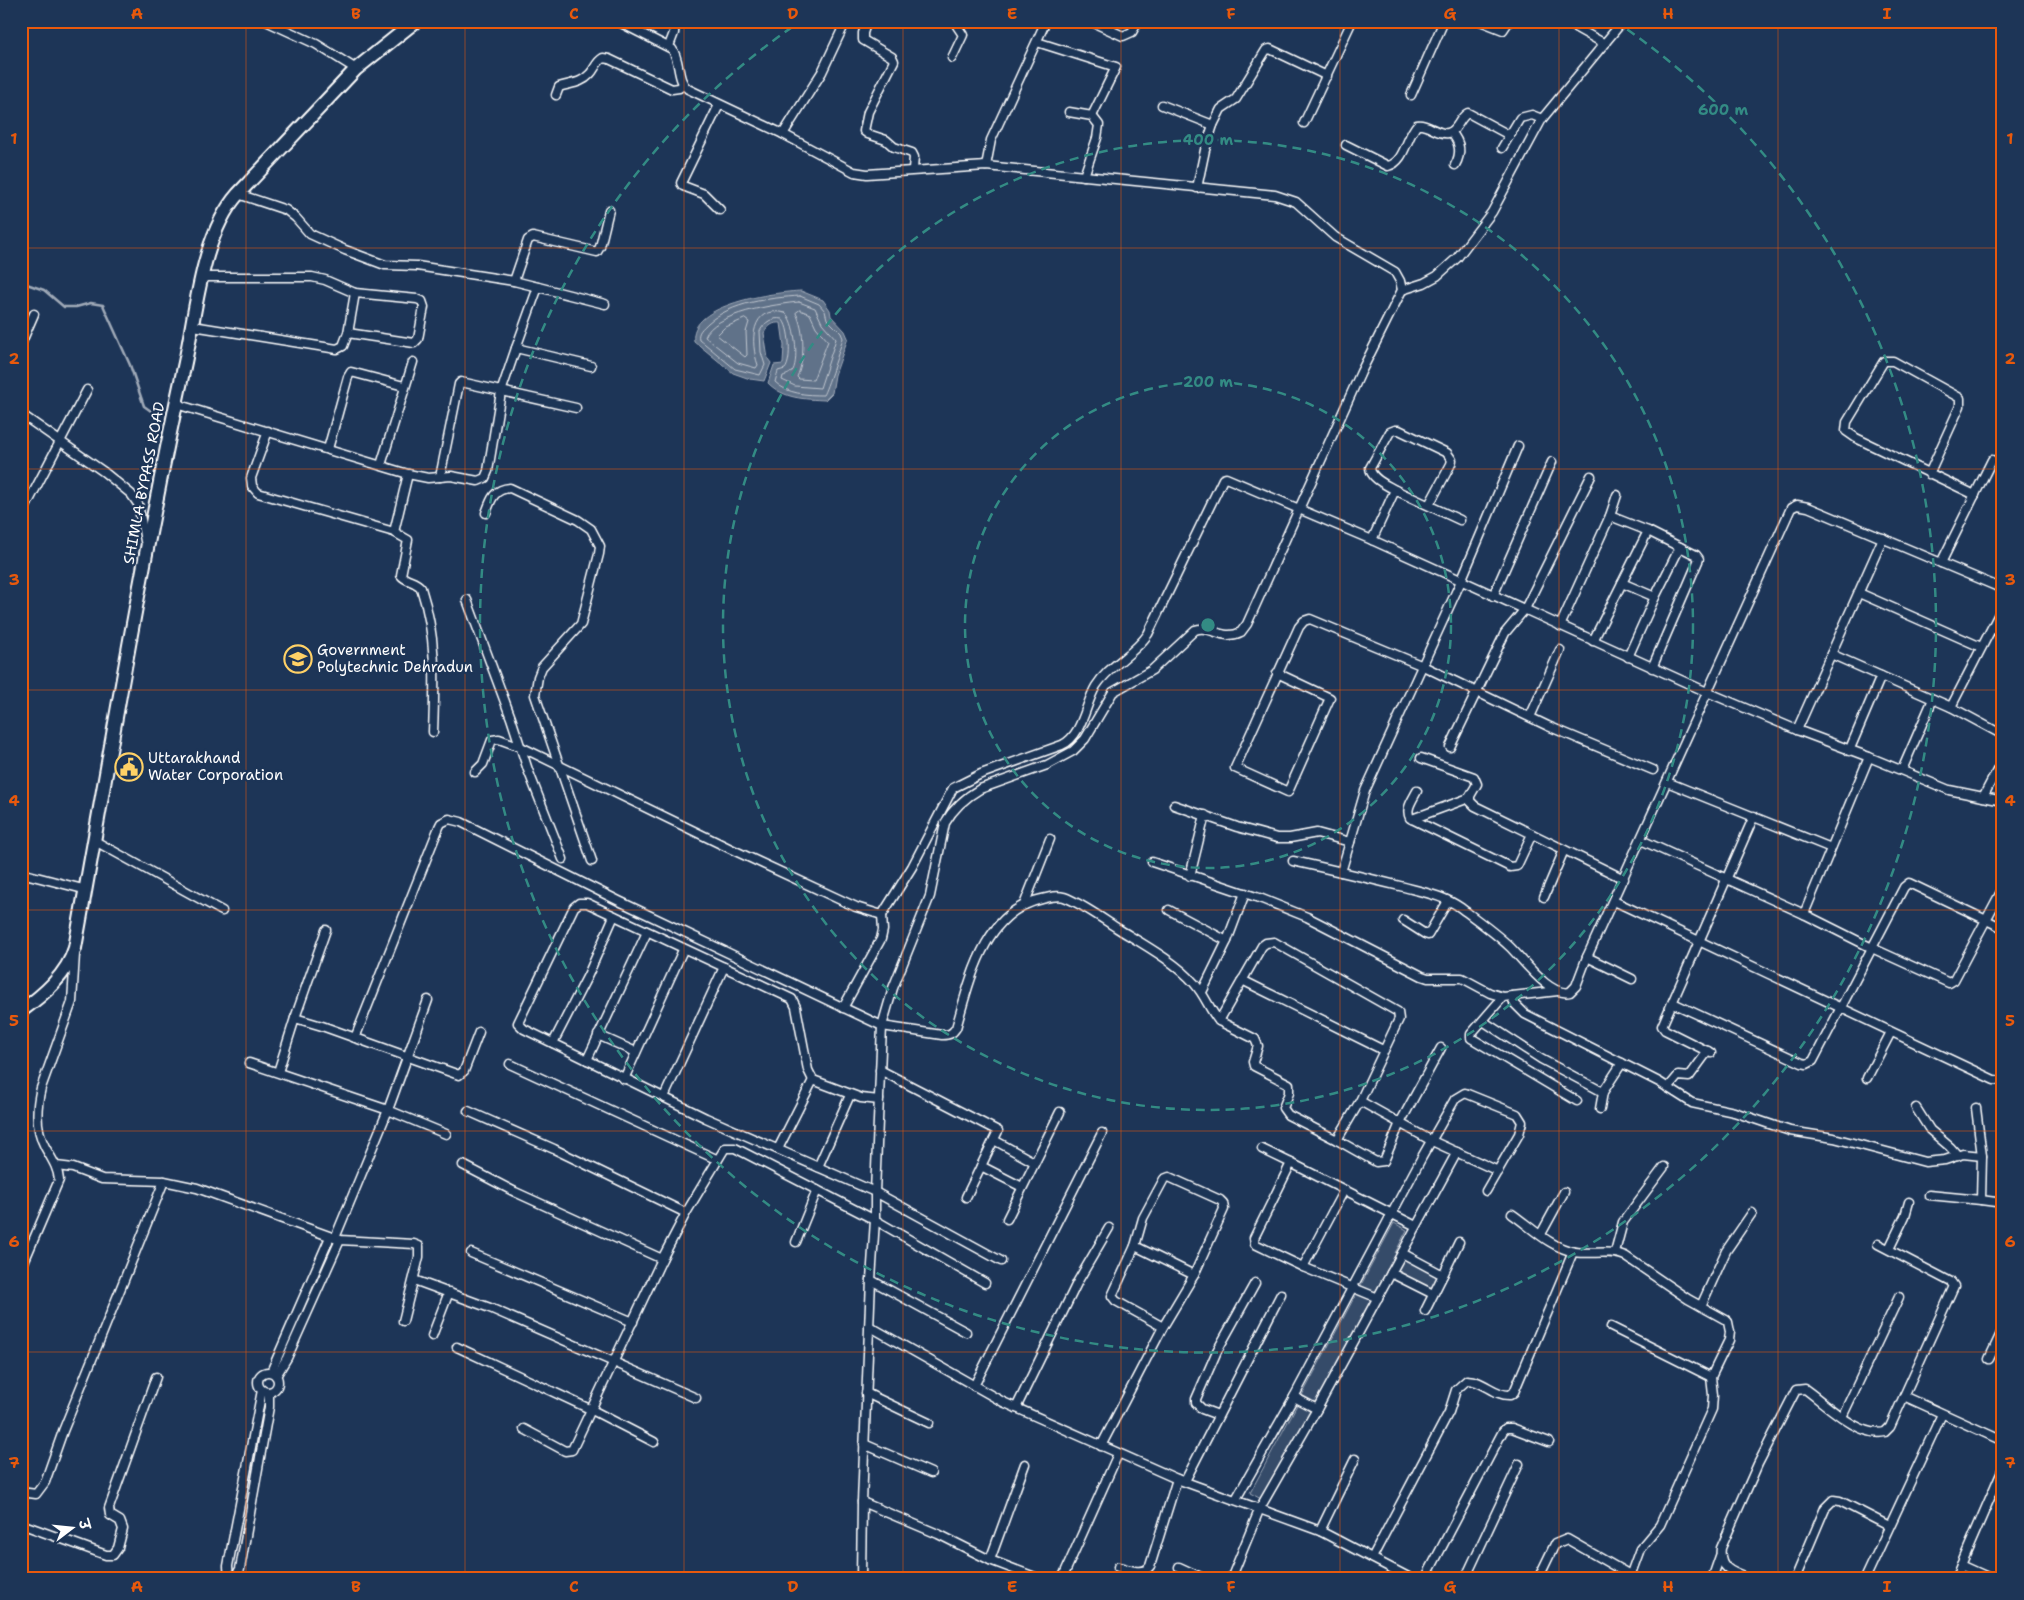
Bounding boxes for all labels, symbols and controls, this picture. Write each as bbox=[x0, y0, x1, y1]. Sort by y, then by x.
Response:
text: A bbox=[131, 3, 143, 24]
text: B bbox=[351, 3, 361, 24]
text: C bbox=[569, 3, 579, 24]
text: D bbox=[787, 3, 799, 24]
text: E bbox=[1007, 3, 1017, 24]
text: F bbox=[1226, 3, 1236, 24]
text: G bbox=[1444, 3, 1457, 24]
text: H bbox=[1662, 3, 1674, 24]
text: I bbox=[1883, 3, 1892, 24]
text: 600 m bbox=[1698, 100, 1748, 120]
text: 1 bbox=[10, 128, 18, 149]
text: 1 bbox=[2006, 128, 2014, 149]
text: 400 m bbox=[1183, 130, 1233, 150]
text: 2 bbox=[8, 348, 20, 369]
text: 2 bbox=[2004, 348, 2016, 369]
text: 200 m bbox=[1183, 372, 1233, 392]
street label: SHIMLA BYPASS ROAD bbox=[118, 400, 170, 566]
text: 3 bbox=[8, 569, 20, 590]
text: 3 bbox=[2004, 569, 2016, 590]
centre of rings bbox=[1199, 616, 1217, 634]
place label: Government Polytechnic Dehradun bbox=[317, 640, 473, 677]
school or university icon: Government Polytechnic Dehradun bbox=[283, 644, 313, 674]
place label: Uttarakhand Water Corporation bbox=[148, 748, 283, 785]
public building icon: Uttarakhand Water Corporation bbox=[114, 752, 144, 782]
text: 4 bbox=[8, 790, 20, 811]
text: 4 bbox=[2004, 790, 2016, 811]
text: 5 bbox=[9, 1010, 19, 1031]
text: 5 bbox=[2005, 1010, 2015, 1031]
text: 6 bbox=[8, 1231, 20, 1252]
text: 6 bbox=[2004, 1231, 2016, 1252]
text: 7 bbox=[8, 1452, 20, 1473]
text: 7 bbox=[2004, 1452, 2016, 1473]
north arrow bbox=[48, 1502, 98, 1552]
text: उ bbox=[74, 1516, 95, 1533]
text: A bbox=[131, 1576, 143, 1597]
text: B bbox=[351, 1576, 361, 1597]
text: C bbox=[569, 1576, 579, 1597]
text: D bbox=[787, 1576, 799, 1597]
text: E bbox=[1007, 1576, 1017, 1597]
text: F bbox=[1226, 1576, 1236, 1597]
text: G bbox=[1444, 1576, 1457, 1597]
text: H bbox=[1662, 1576, 1674, 1597]
text: I bbox=[1883, 1576, 1892, 1597]

